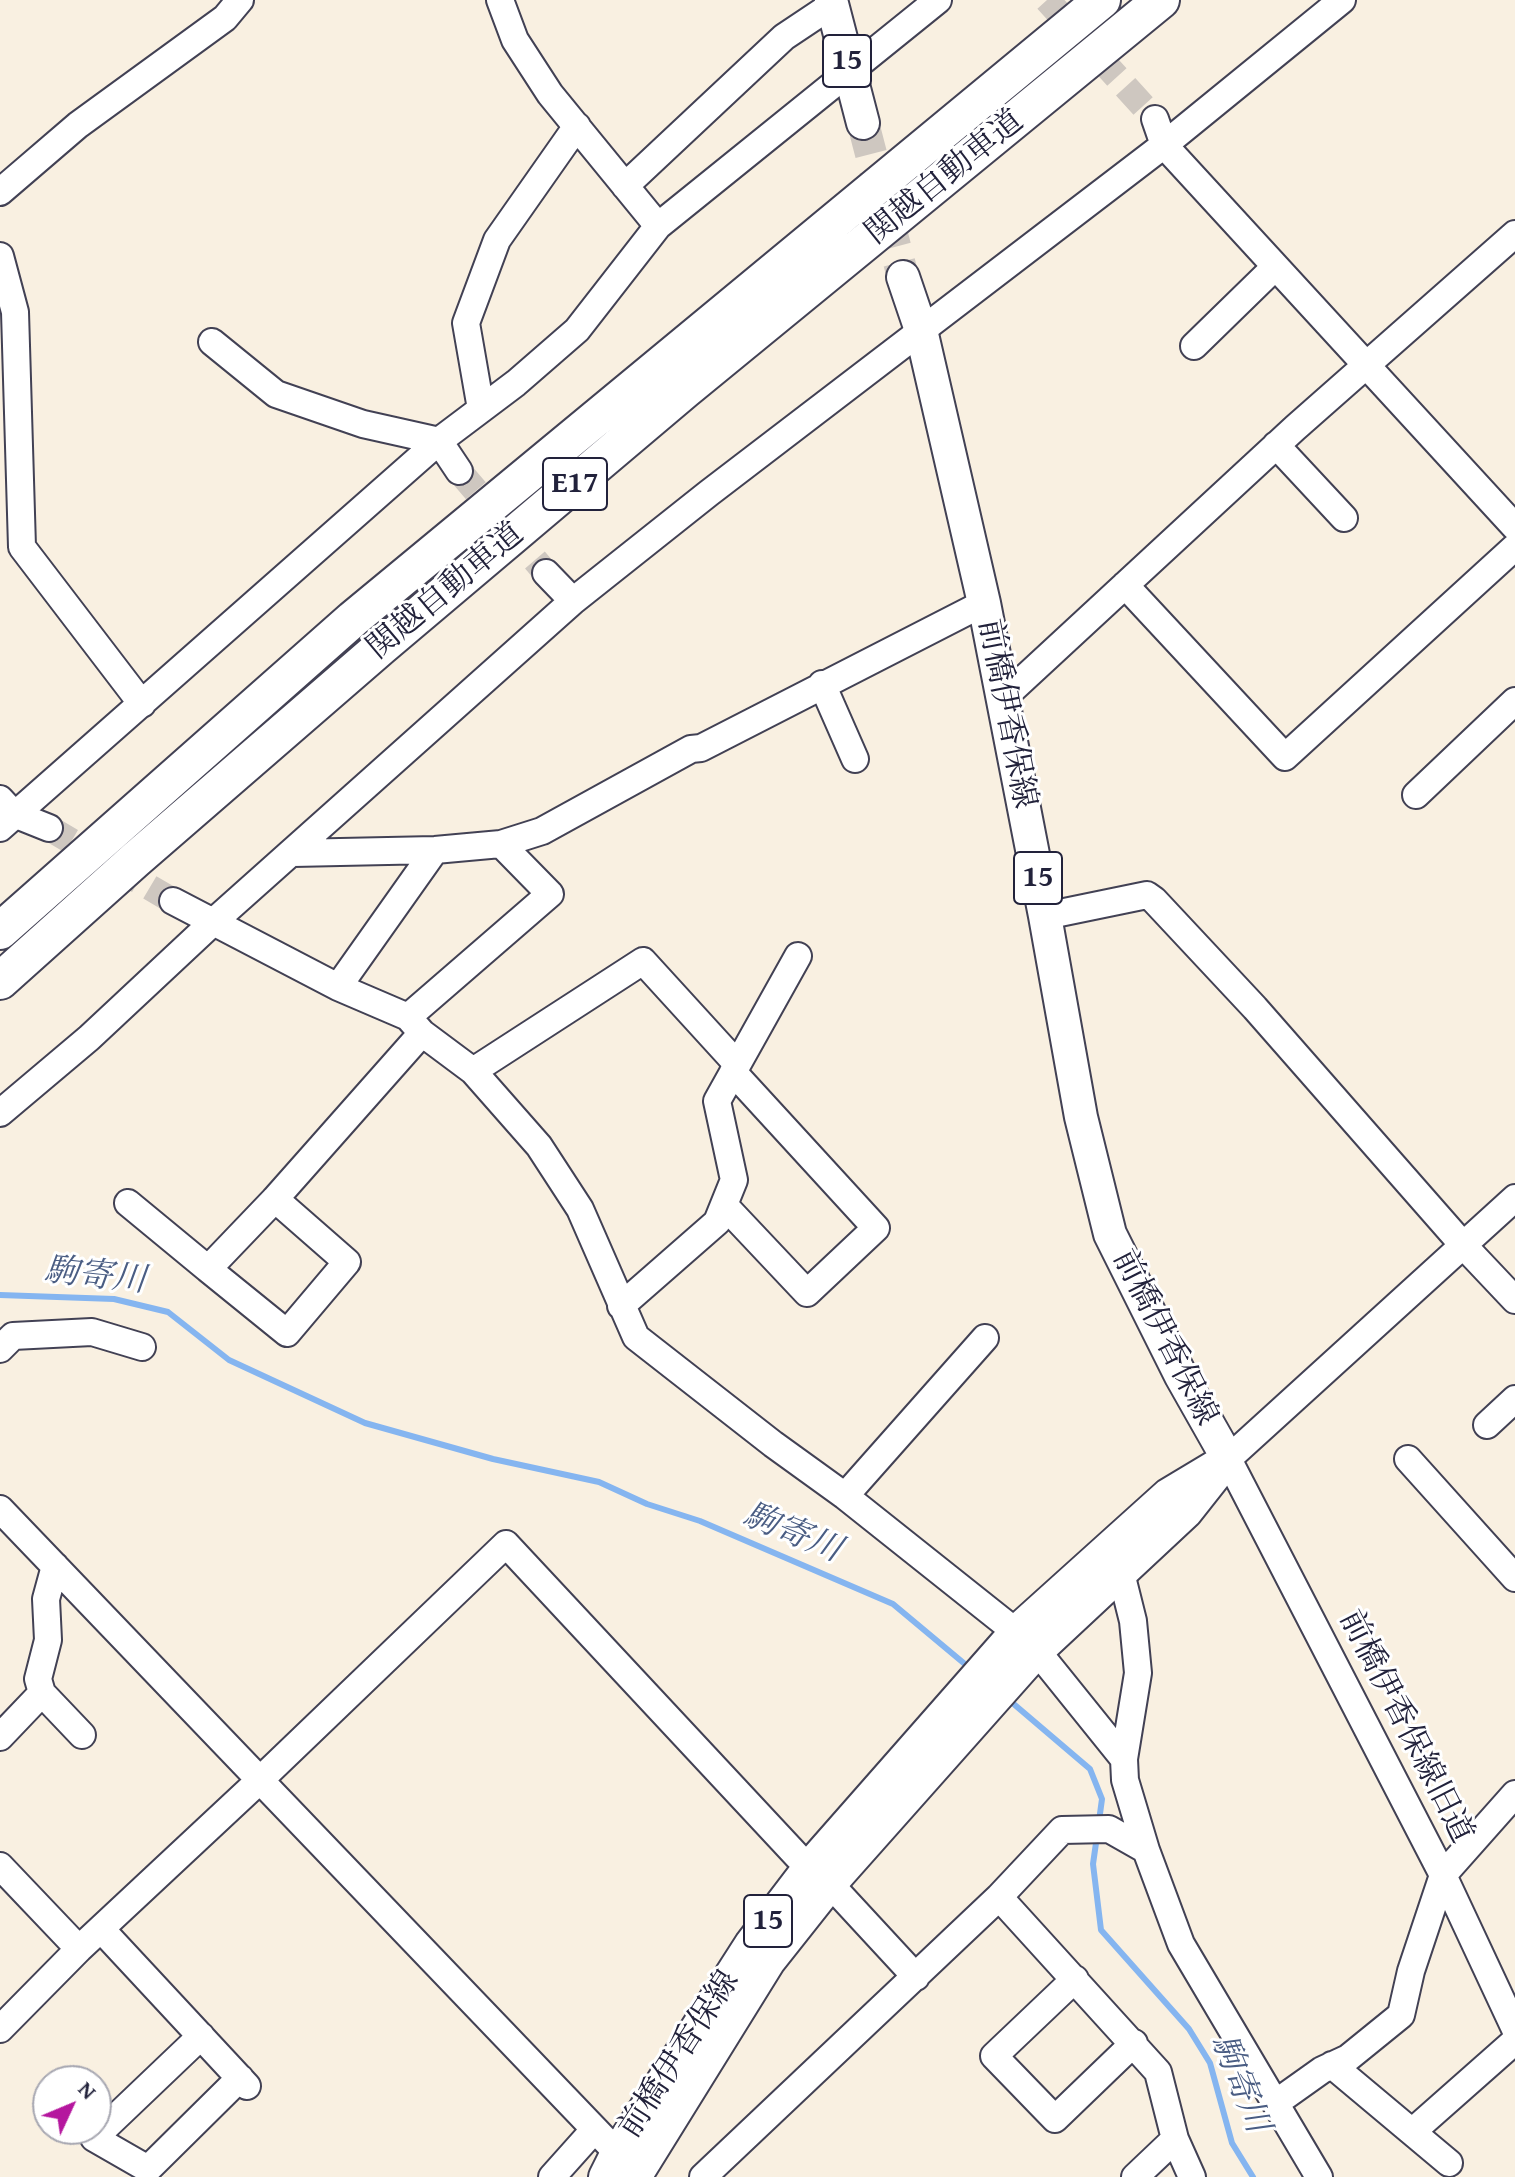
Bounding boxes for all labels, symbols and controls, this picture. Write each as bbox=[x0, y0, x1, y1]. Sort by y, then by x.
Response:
road number: 15 bbox=[823, 35, 871, 87]
street label: 関越自動車道 bbox=[858, 103, 1032, 253]
road number: E17 bbox=[543, 458, 607, 510]
street label: 関越自動車道 bbox=[360, 516, 532, 668]
street label: 前橋伊香保線 bbox=[969, 616, 1043, 812]
road number: 15 bbox=[1014, 852, 1062, 904]
street label: 前橋伊香保線 bbox=[1103, 1244, 1225, 1432]
water label: 駒寄川 bbox=[42, 1251, 148, 1303]
water label: 駒寄川 bbox=[737, 1496, 847, 1572]
street label: 前橋伊香保線旧道 bbox=[1330, 1604, 1480, 1850]
road number: 15 bbox=[744, 1895, 792, 1947]
street label: 前橋伊香保線 bbox=[612, 1964, 748, 2146]
water label: 駒寄川 bbox=[1201, 2029, 1277, 2139]
north arrow bbox=[32, 2065, 112, 2145]
text: N bbox=[71, 2073, 104, 2106]

